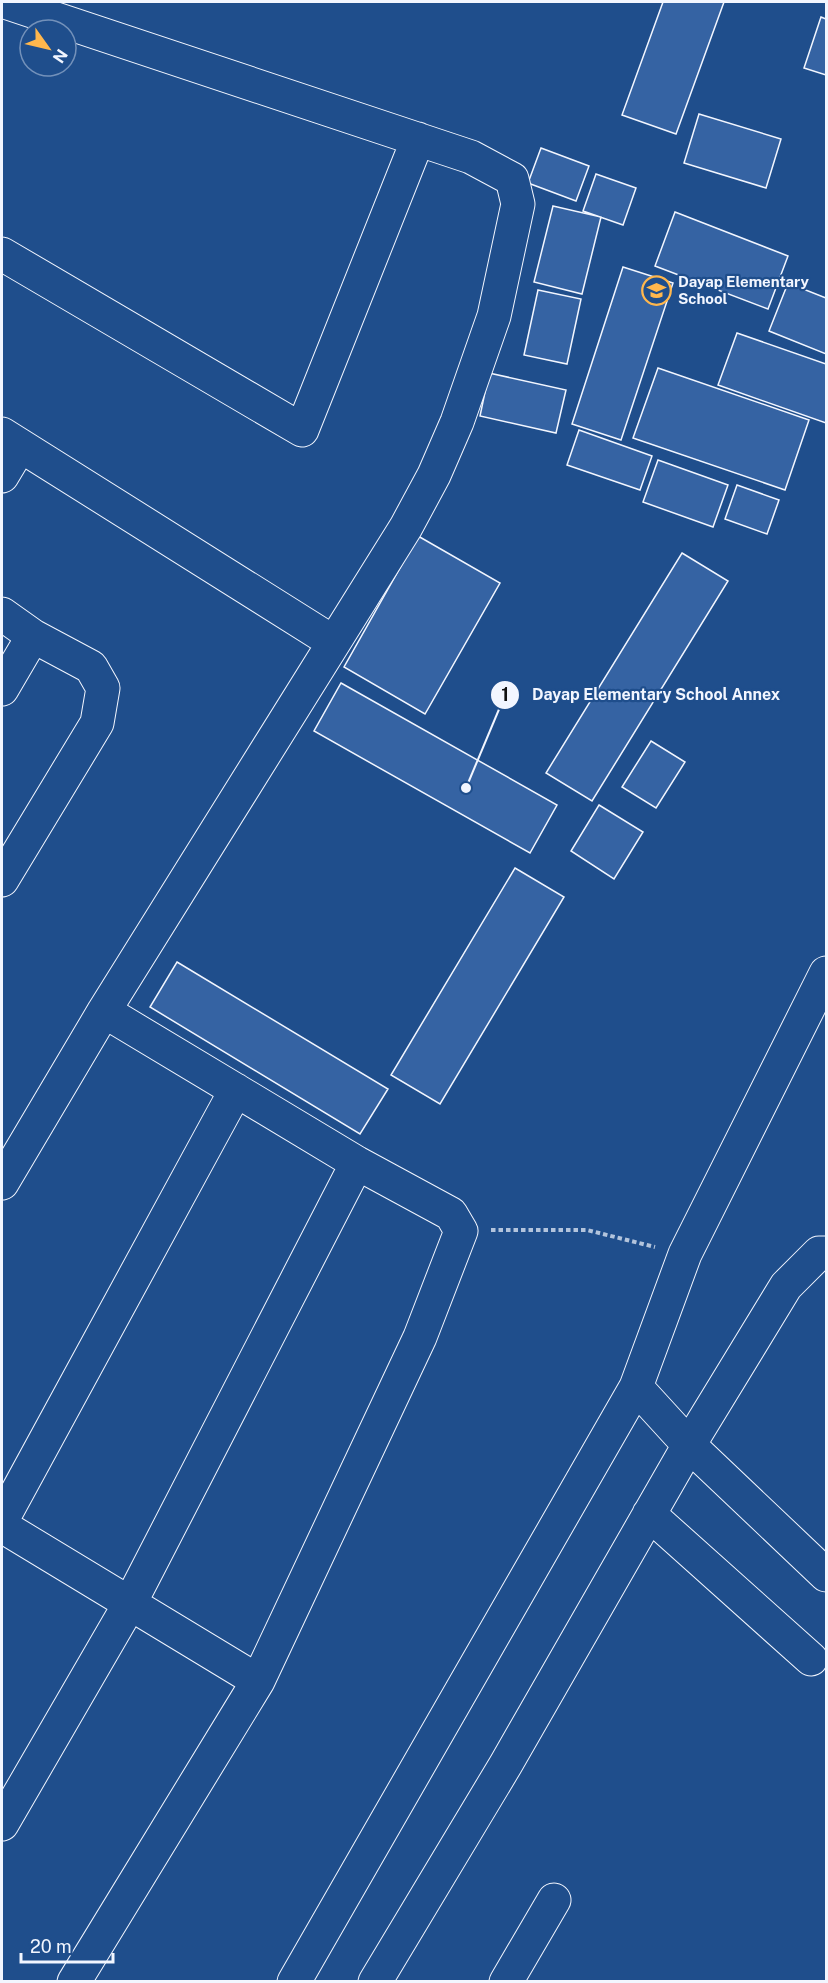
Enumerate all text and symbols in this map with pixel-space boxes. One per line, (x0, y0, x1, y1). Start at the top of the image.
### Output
north arrow (18, 18, 78, 78)
text: N (49, 46, 71, 67)
place label: Dayap Elementary School (678, 273, 809, 307)
school or university icon: Dayap Elementary School (641, 274, 673, 306)
callout: Dayap Elementary School Annex (490, 678, 792, 712)
text: 1 (501, 684, 509, 705)
text: Dayap Elementary School Annex (532, 685, 781, 704)
scale bar (21, 1926, 112, 1964)
text: 20 m (30, 1936, 72, 1957)

